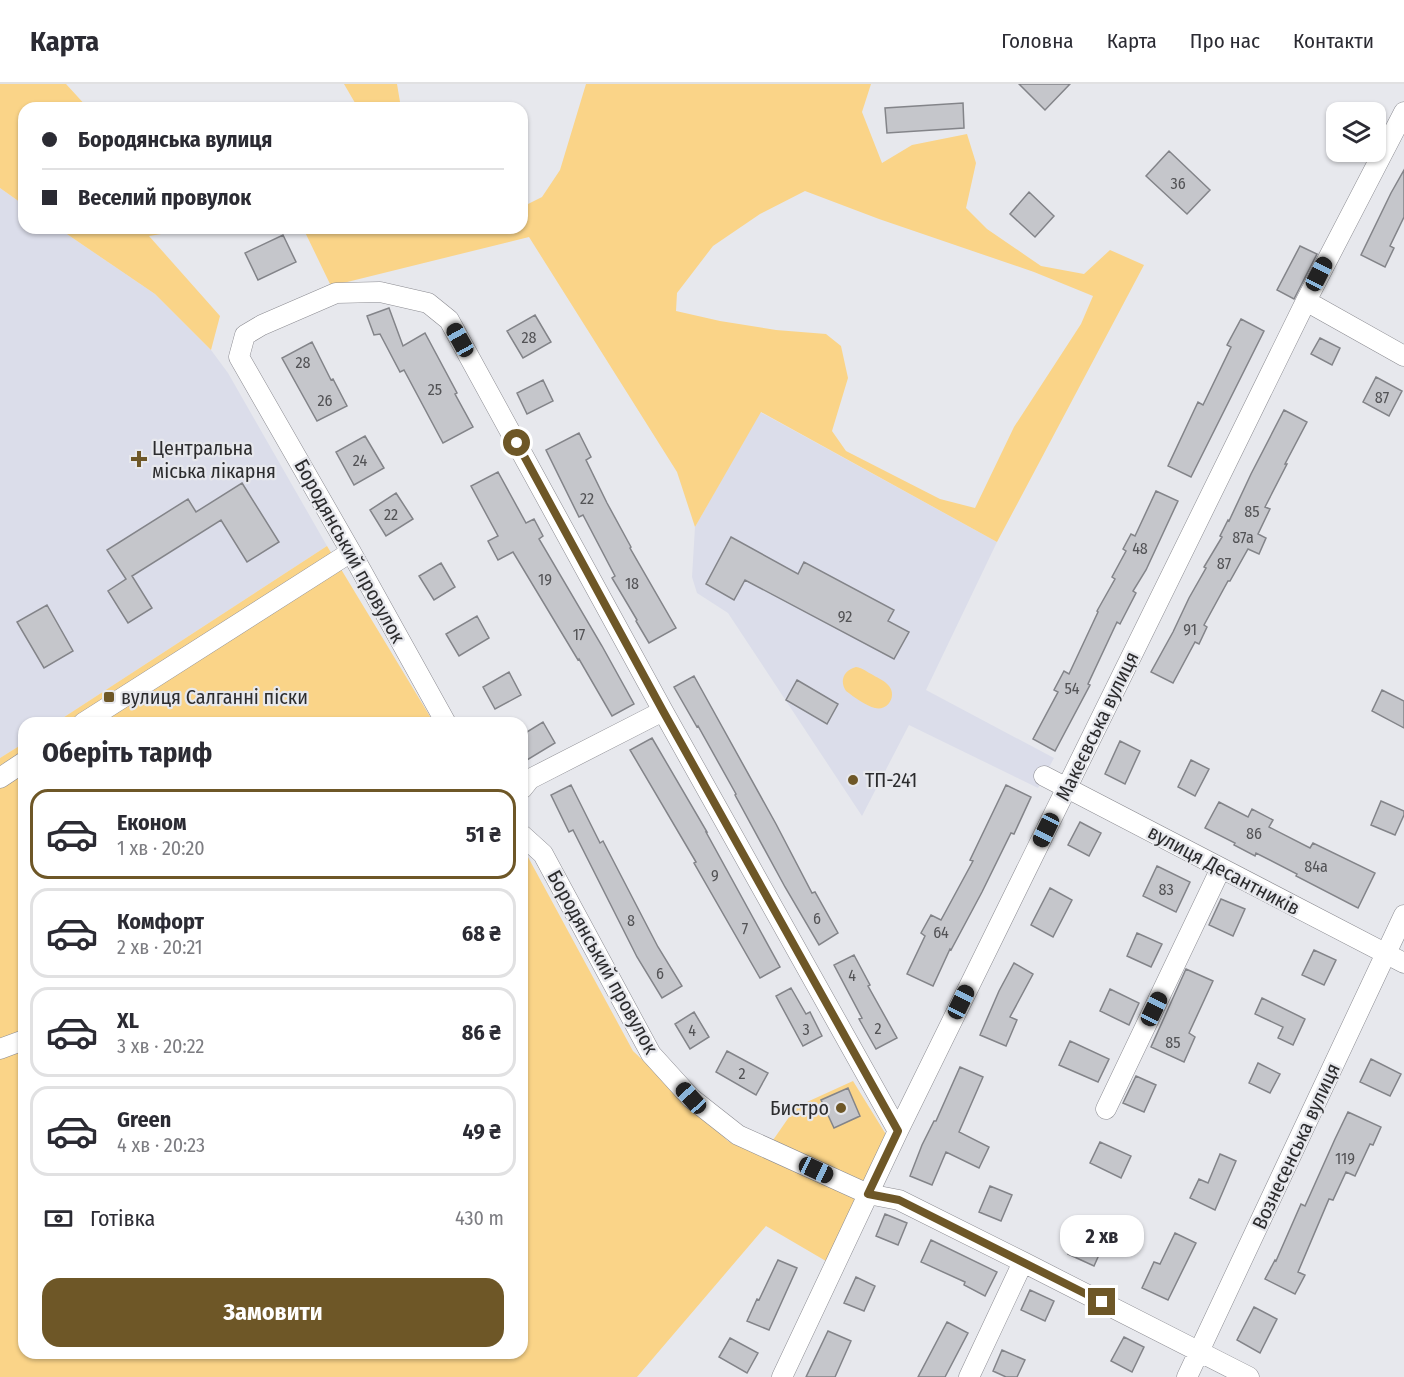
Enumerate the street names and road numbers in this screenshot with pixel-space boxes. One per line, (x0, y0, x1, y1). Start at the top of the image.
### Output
street label: Бородянський провулок (289, 455, 411, 648)
street label: Макеєвська вулиця (1050, 647, 1144, 805)
street label: вулиця Десантників (1144, 820, 1304, 920)
street label: Бородянський провулок (542, 866, 664, 1059)
street label: Вознесенська вулиця (1247, 1059, 1345, 1233)

